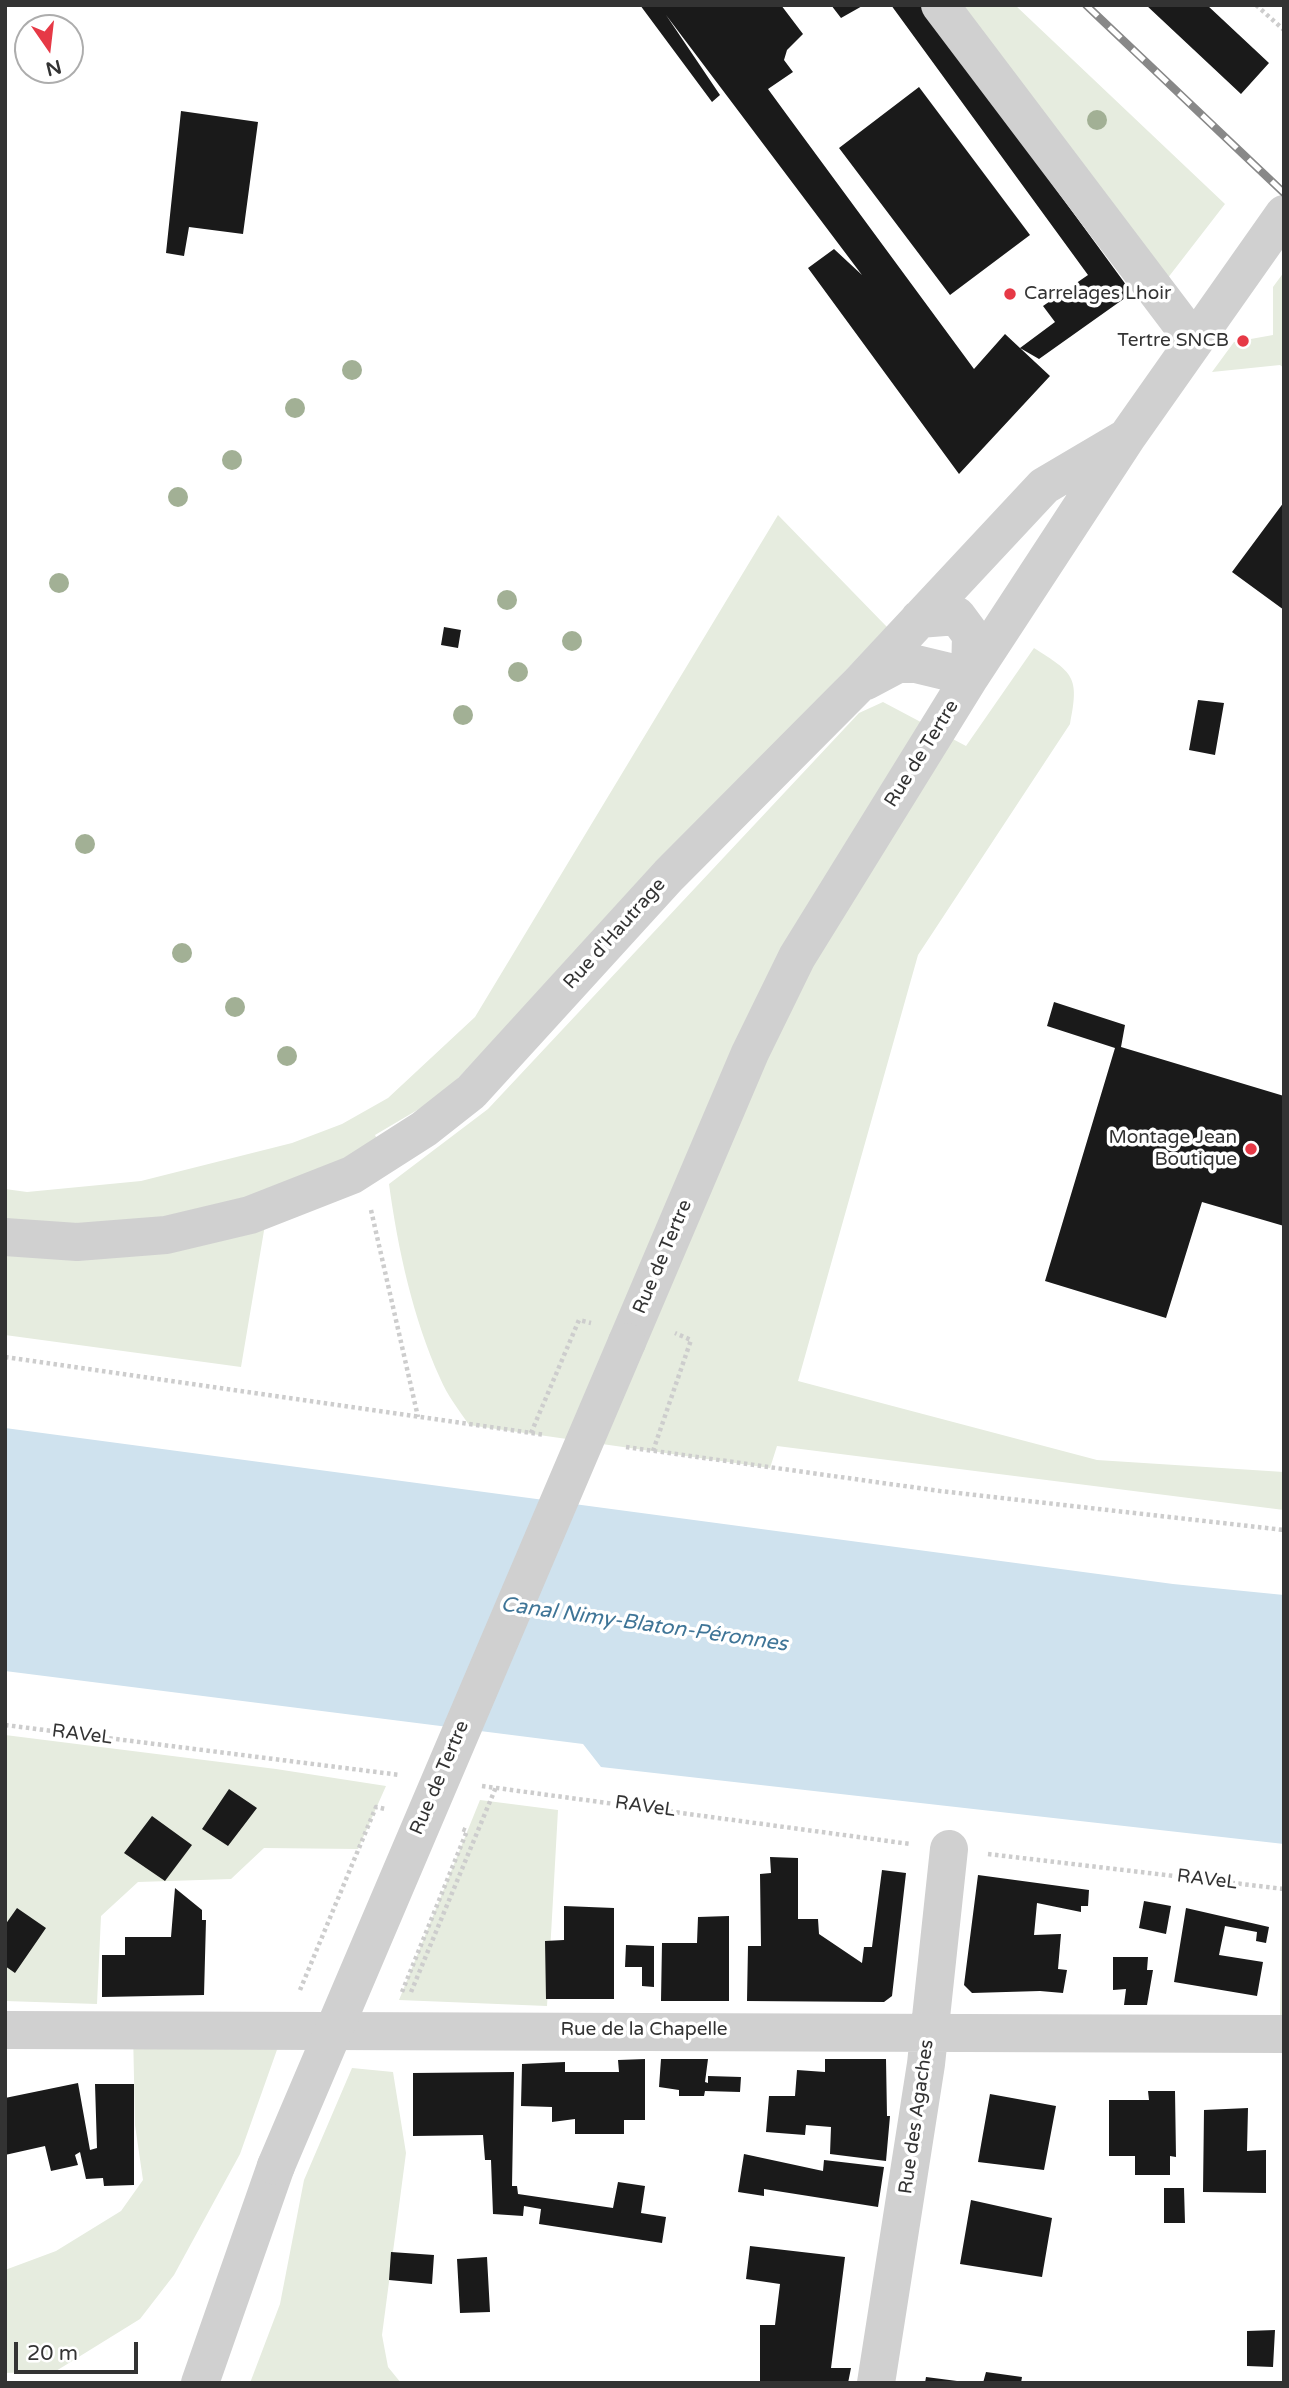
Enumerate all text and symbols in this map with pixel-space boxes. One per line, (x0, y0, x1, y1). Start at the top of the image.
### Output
north arrow (14, 14, 84, 84)
text: N (44, 55, 64, 80)
place label: Carrelages Lhoir (1024, 283, 1171, 305)
marker: Carrelages Lhoir (1002, 286, 1018, 302)
place label: Tertre SNCB (1117, 330, 1229, 352)
marker: Tertre SNCB (1235, 333, 1251, 349)
street label: Rue de Tertre (880, 696, 964, 812)
street label: Rue d'Hautrage (559, 874, 671, 994)
place label: Montage Jean Boutique (1109, 1127, 1237, 1171)
marker: Montage Jean Boutique (1243, 1141, 1259, 1157)
street label: Rue de Tertre (629, 1196, 697, 1318)
water label: Canal Nimy-Blaton-Péronnes (499, 1592, 789, 1658)
street label: Rue de Tertre (406, 1717, 474, 1839)
street label: RAVeL (51, 1720, 113, 1750)
street label: RAVeL (613, 1792, 677, 1822)
street label: RAVeL (1176, 1865, 1238, 1895)
street label: Rue de la Chapelle (560, 2019, 728, 2041)
street label: Rue des Agaches (895, 2038, 939, 2196)
scale bar (18, 2328, 142, 2372)
text: 20 m (27, 2341, 78, 2366)

